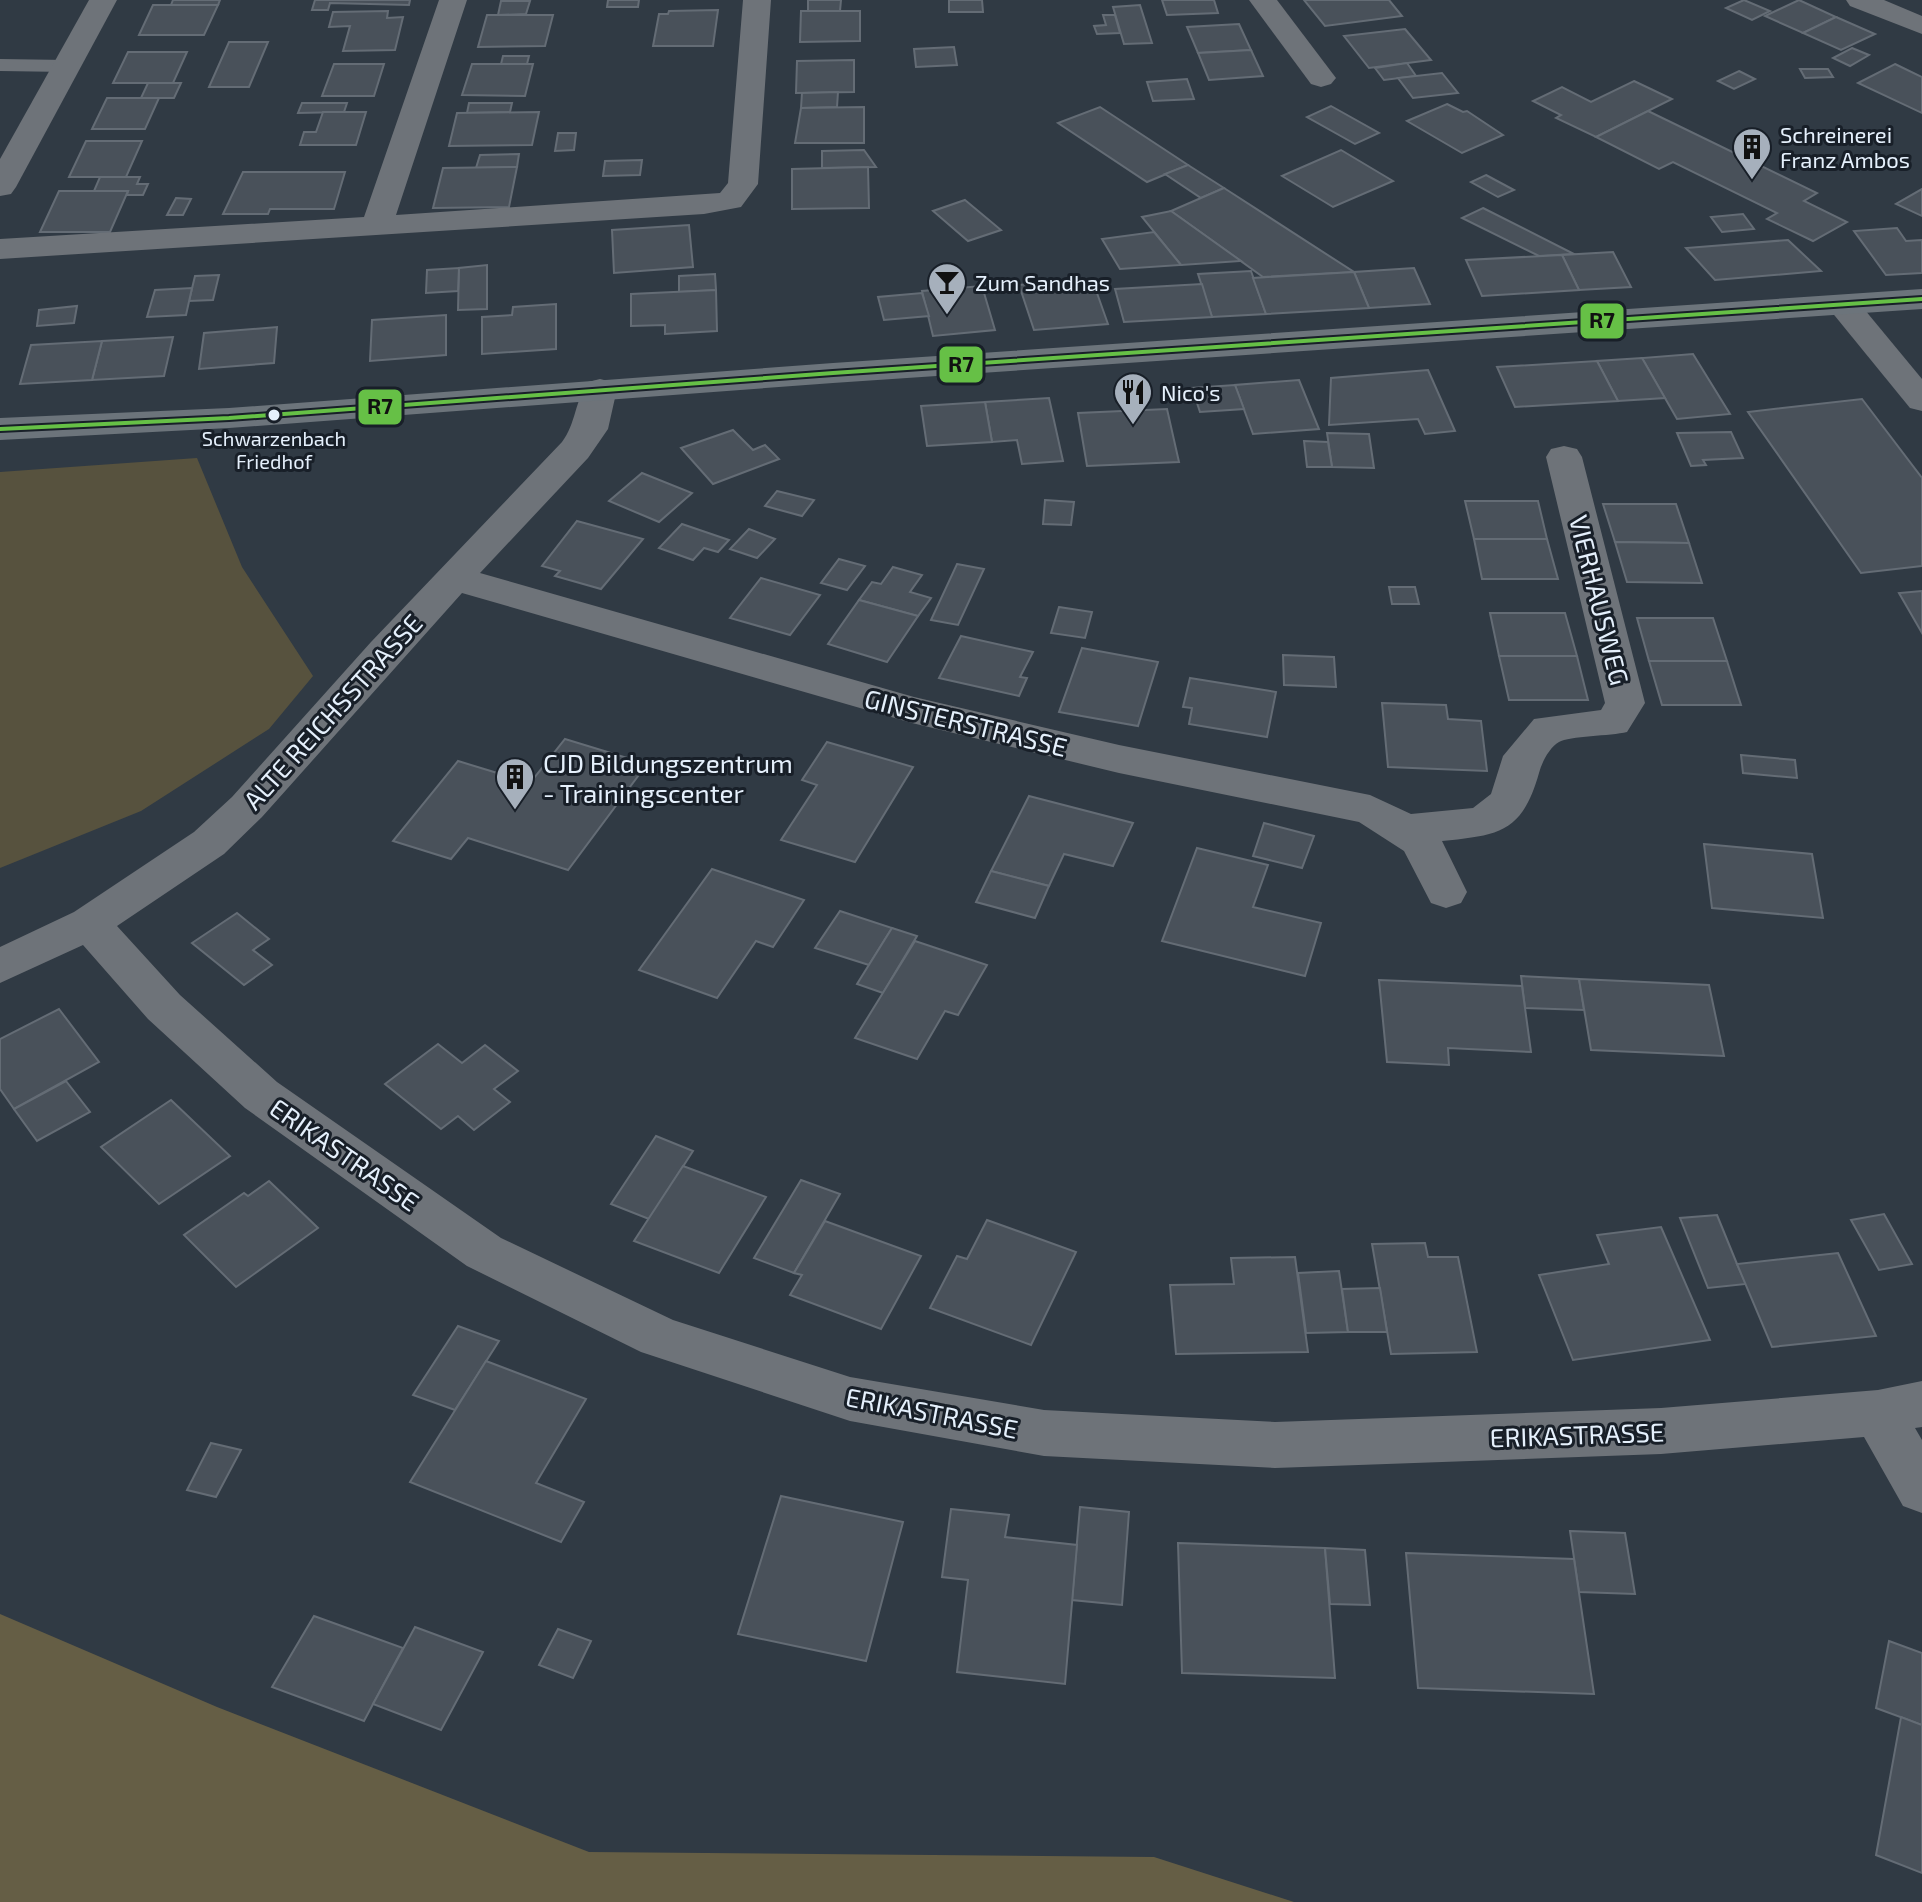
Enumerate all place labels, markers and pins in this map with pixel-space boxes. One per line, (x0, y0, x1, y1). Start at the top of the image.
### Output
place label: Schreinerei Franz Ambos (1780, 121, 1910, 172)
building icon: Schreinerei Franz Ambos (1731, 126, 1773, 181)
bar icon: Zum Sandhas (926, 261, 968, 316)
place label: Zum Sandhas (975, 269, 1110, 295)
restaurant icon: Nico's (1112, 371, 1154, 426)
place label: Nico's (1161, 379, 1220, 405)
marker: Schwarzenbach Friedhof (266, 407, 282, 423)
place label: Schwarzenbach Friedhof (202, 426, 346, 473)
place label: CJD Bildungszentrum - Trainingscenter (543, 747, 793, 808)
building icon: CJD Bildungszentrum - Trainingscenter (494, 756, 536, 811)

